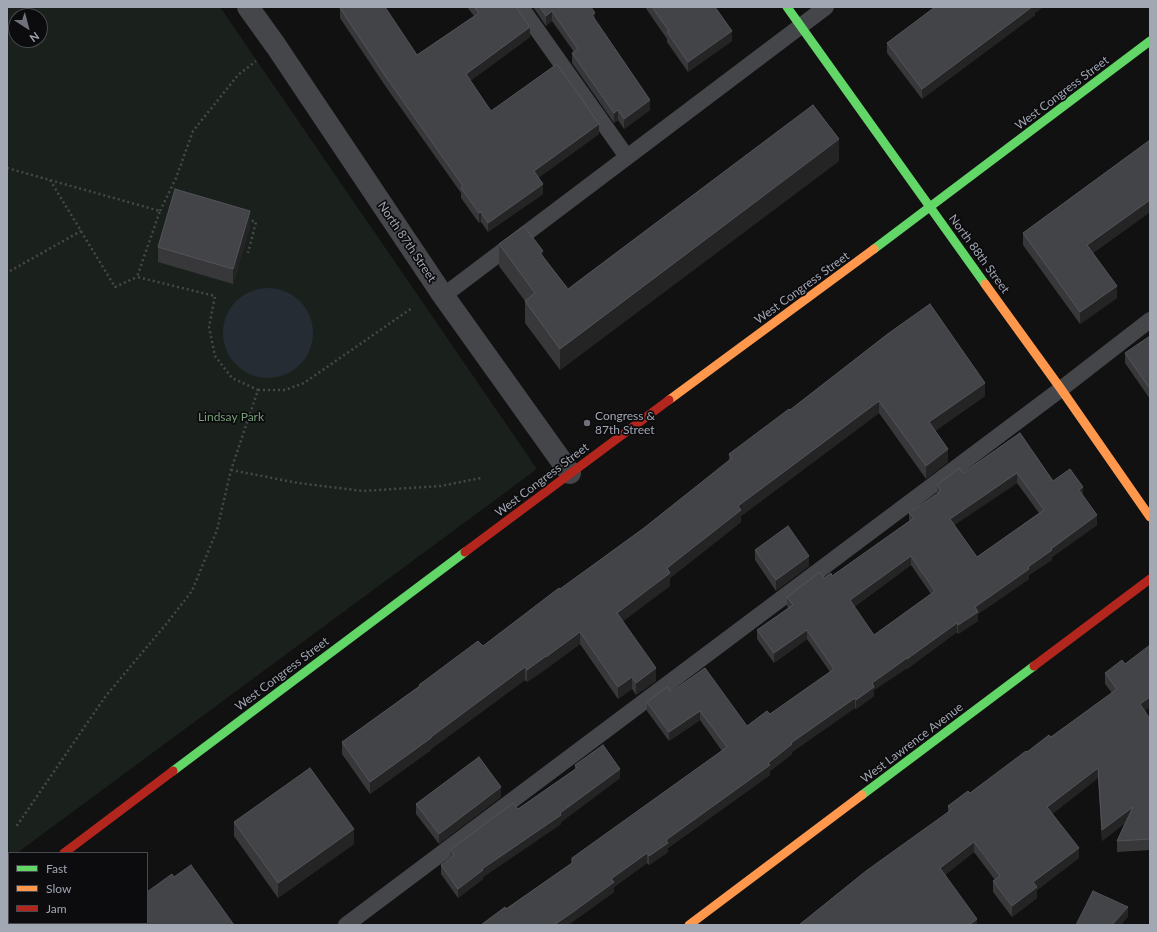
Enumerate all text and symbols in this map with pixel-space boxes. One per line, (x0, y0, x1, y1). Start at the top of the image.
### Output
north arrow (8, 8, 48, 48)
text: N (28, 30, 42, 45)
street label: West Congress Street (1012, 53, 1112, 133)
street label: North 87th Street (375, 199, 439, 285)
street label: North 88th Street (946, 212, 1012, 296)
street label: West Congress Street (752, 249, 852, 327)
place label: Congress & 87th Street (595, 409, 655, 437)
park label: Lindsay Park (198, 410, 264, 424)
marker: Congress & 87th Street (582, 418, 592, 428)
street label: West Congress Street (492, 440, 592, 520)
street label: West Congress Street (232, 634, 332, 714)
street label: West Lawrence Avenue (858, 700, 966, 786)
legend (8, 852, 148, 924)
text: Fast (46, 861, 67, 876)
text: Slow (46, 881, 71, 896)
text: Jam (46, 901, 67, 916)

